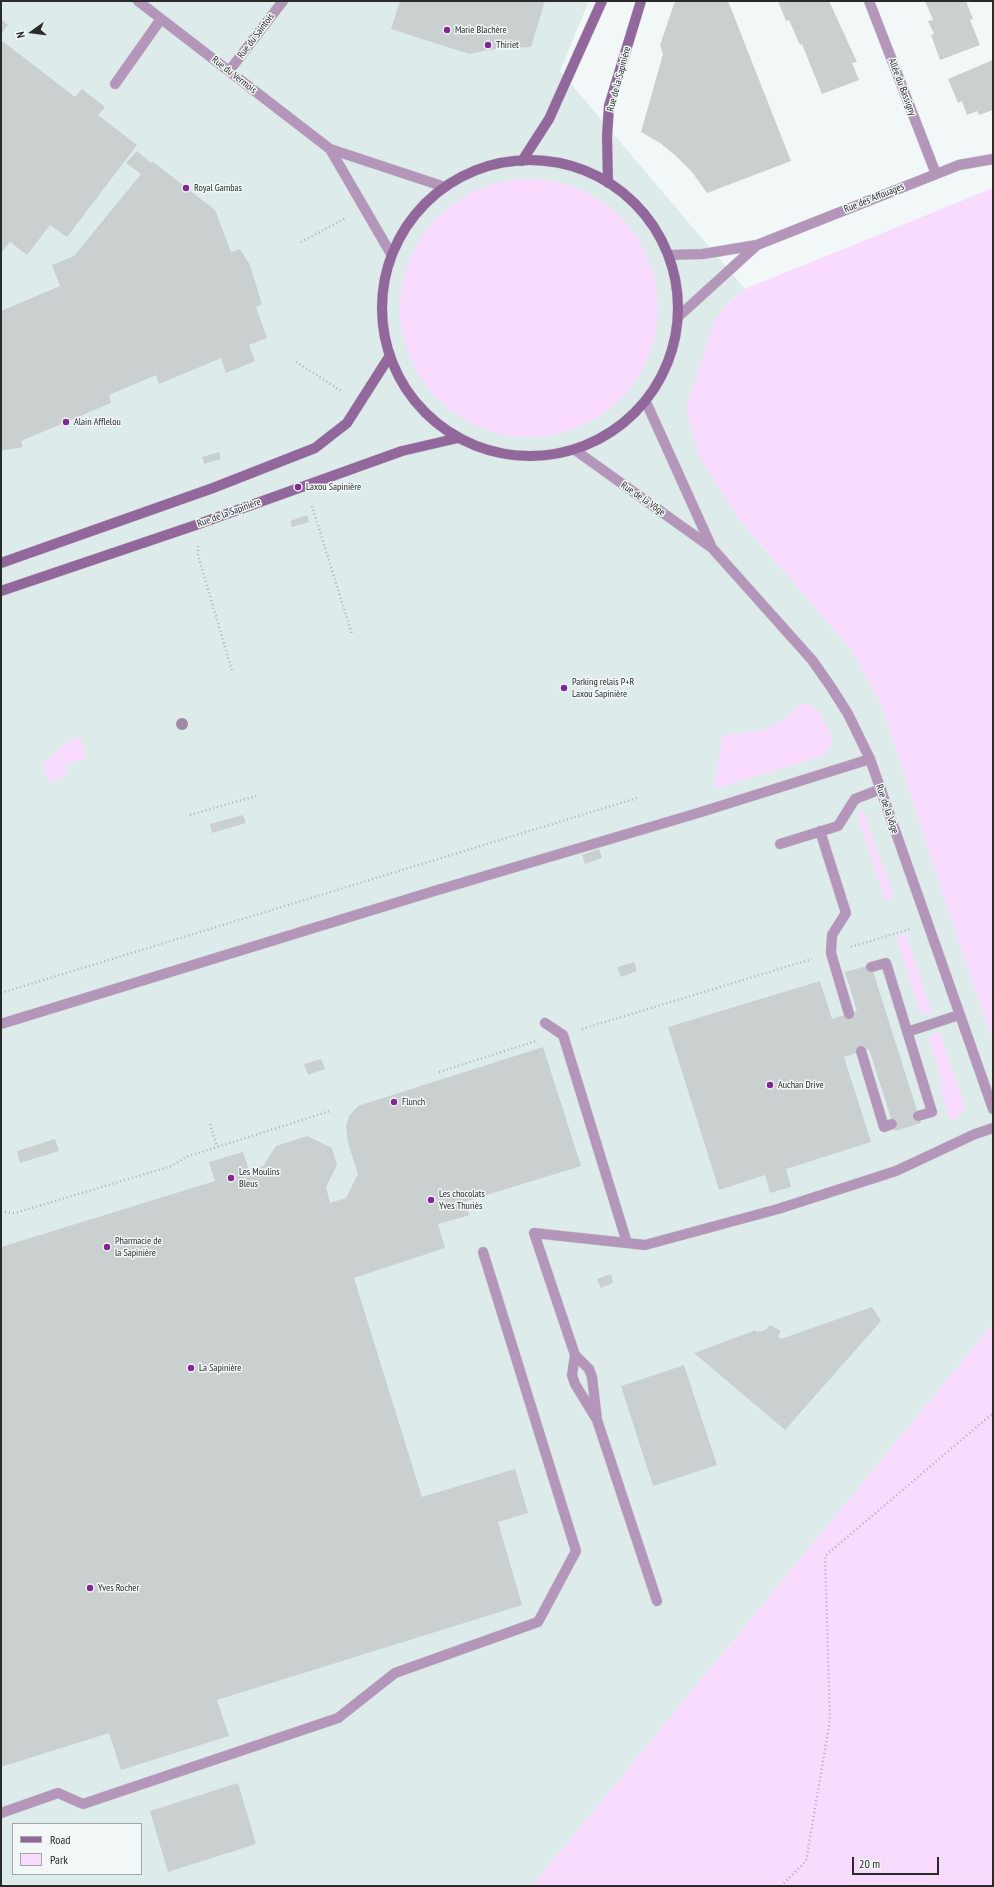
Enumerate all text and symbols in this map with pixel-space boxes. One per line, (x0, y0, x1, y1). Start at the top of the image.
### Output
street label: Rue du Saintois (235, 11, 277, 61)
north arrow (12, 12, 52, 52)
place label: Marie Blachère (455, 24, 507, 36)
marker: Marie Blachère (442, 25, 452, 35)
text: N (13, 30, 28, 39)
place label: Thiriet (496, 39, 519, 51)
marker: Thiriet (483, 40, 493, 50)
street label: Rue de la Sapinière (605, 45, 633, 113)
street label: Rue du Vermois (209, 54, 259, 96)
street label: Allée du Bassigny (886, 57, 918, 117)
street label: Rue des Affouages (842, 181, 906, 215)
place label: Royal Gambas (194, 182, 242, 194)
marker: Royal Gambas (181, 183, 191, 193)
place label: Alain Afflelou (74, 416, 121, 428)
marker: Alain Afflelou (61, 417, 71, 427)
street label: Rue de la Vôge (619, 479, 667, 519)
place label: Laxou Sapinière (306, 481, 361, 493)
marker: Laxou Sapinière (293, 482, 303, 492)
street label: Rue de la Sapinière (196, 496, 262, 530)
place label: Parking relais P+R Laxou Sapinière (572, 676, 634, 700)
marker: Parking relais P+R Laxou Sapinière (559, 683, 569, 693)
street label: Rue de la Vôge (873, 783, 901, 835)
place label: Auchan Drive (778, 1079, 824, 1091)
marker: Auchan Drive (765, 1080, 775, 1090)
place label: Flunch (402, 1096, 425, 1108)
marker: Flunch (389, 1097, 399, 1107)
place label: Les Moulins Bleus (239, 1166, 280, 1190)
marker: Les Moulins Bleus (226, 1173, 236, 1183)
place label: Les chocolats Yves Thuriès (439, 1188, 485, 1212)
marker: Les chocolats Yves Thuriès (426, 1195, 436, 1205)
place label: Pharmacie de la Sapinière (115, 1235, 162, 1258)
marker: Pharmacie de la Sapinière (102, 1242, 112, 1252)
place label: La Sapinière (199, 1362, 241, 1374)
marker: La Sapinière (186, 1363, 196, 1373)
place label: Yves Rocher (98, 1582, 139, 1594)
marker: Yves Rocher (85, 1583, 95, 1593)
legend (12, 1823, 142, 1875)
text: Road (50, 1832, 70, 1847)
scale bar (854, 1849, 941, 1875)
text: Park (50, 1852, 68, 1867)
text: 20 m (859, 1856, 880, 1871)

